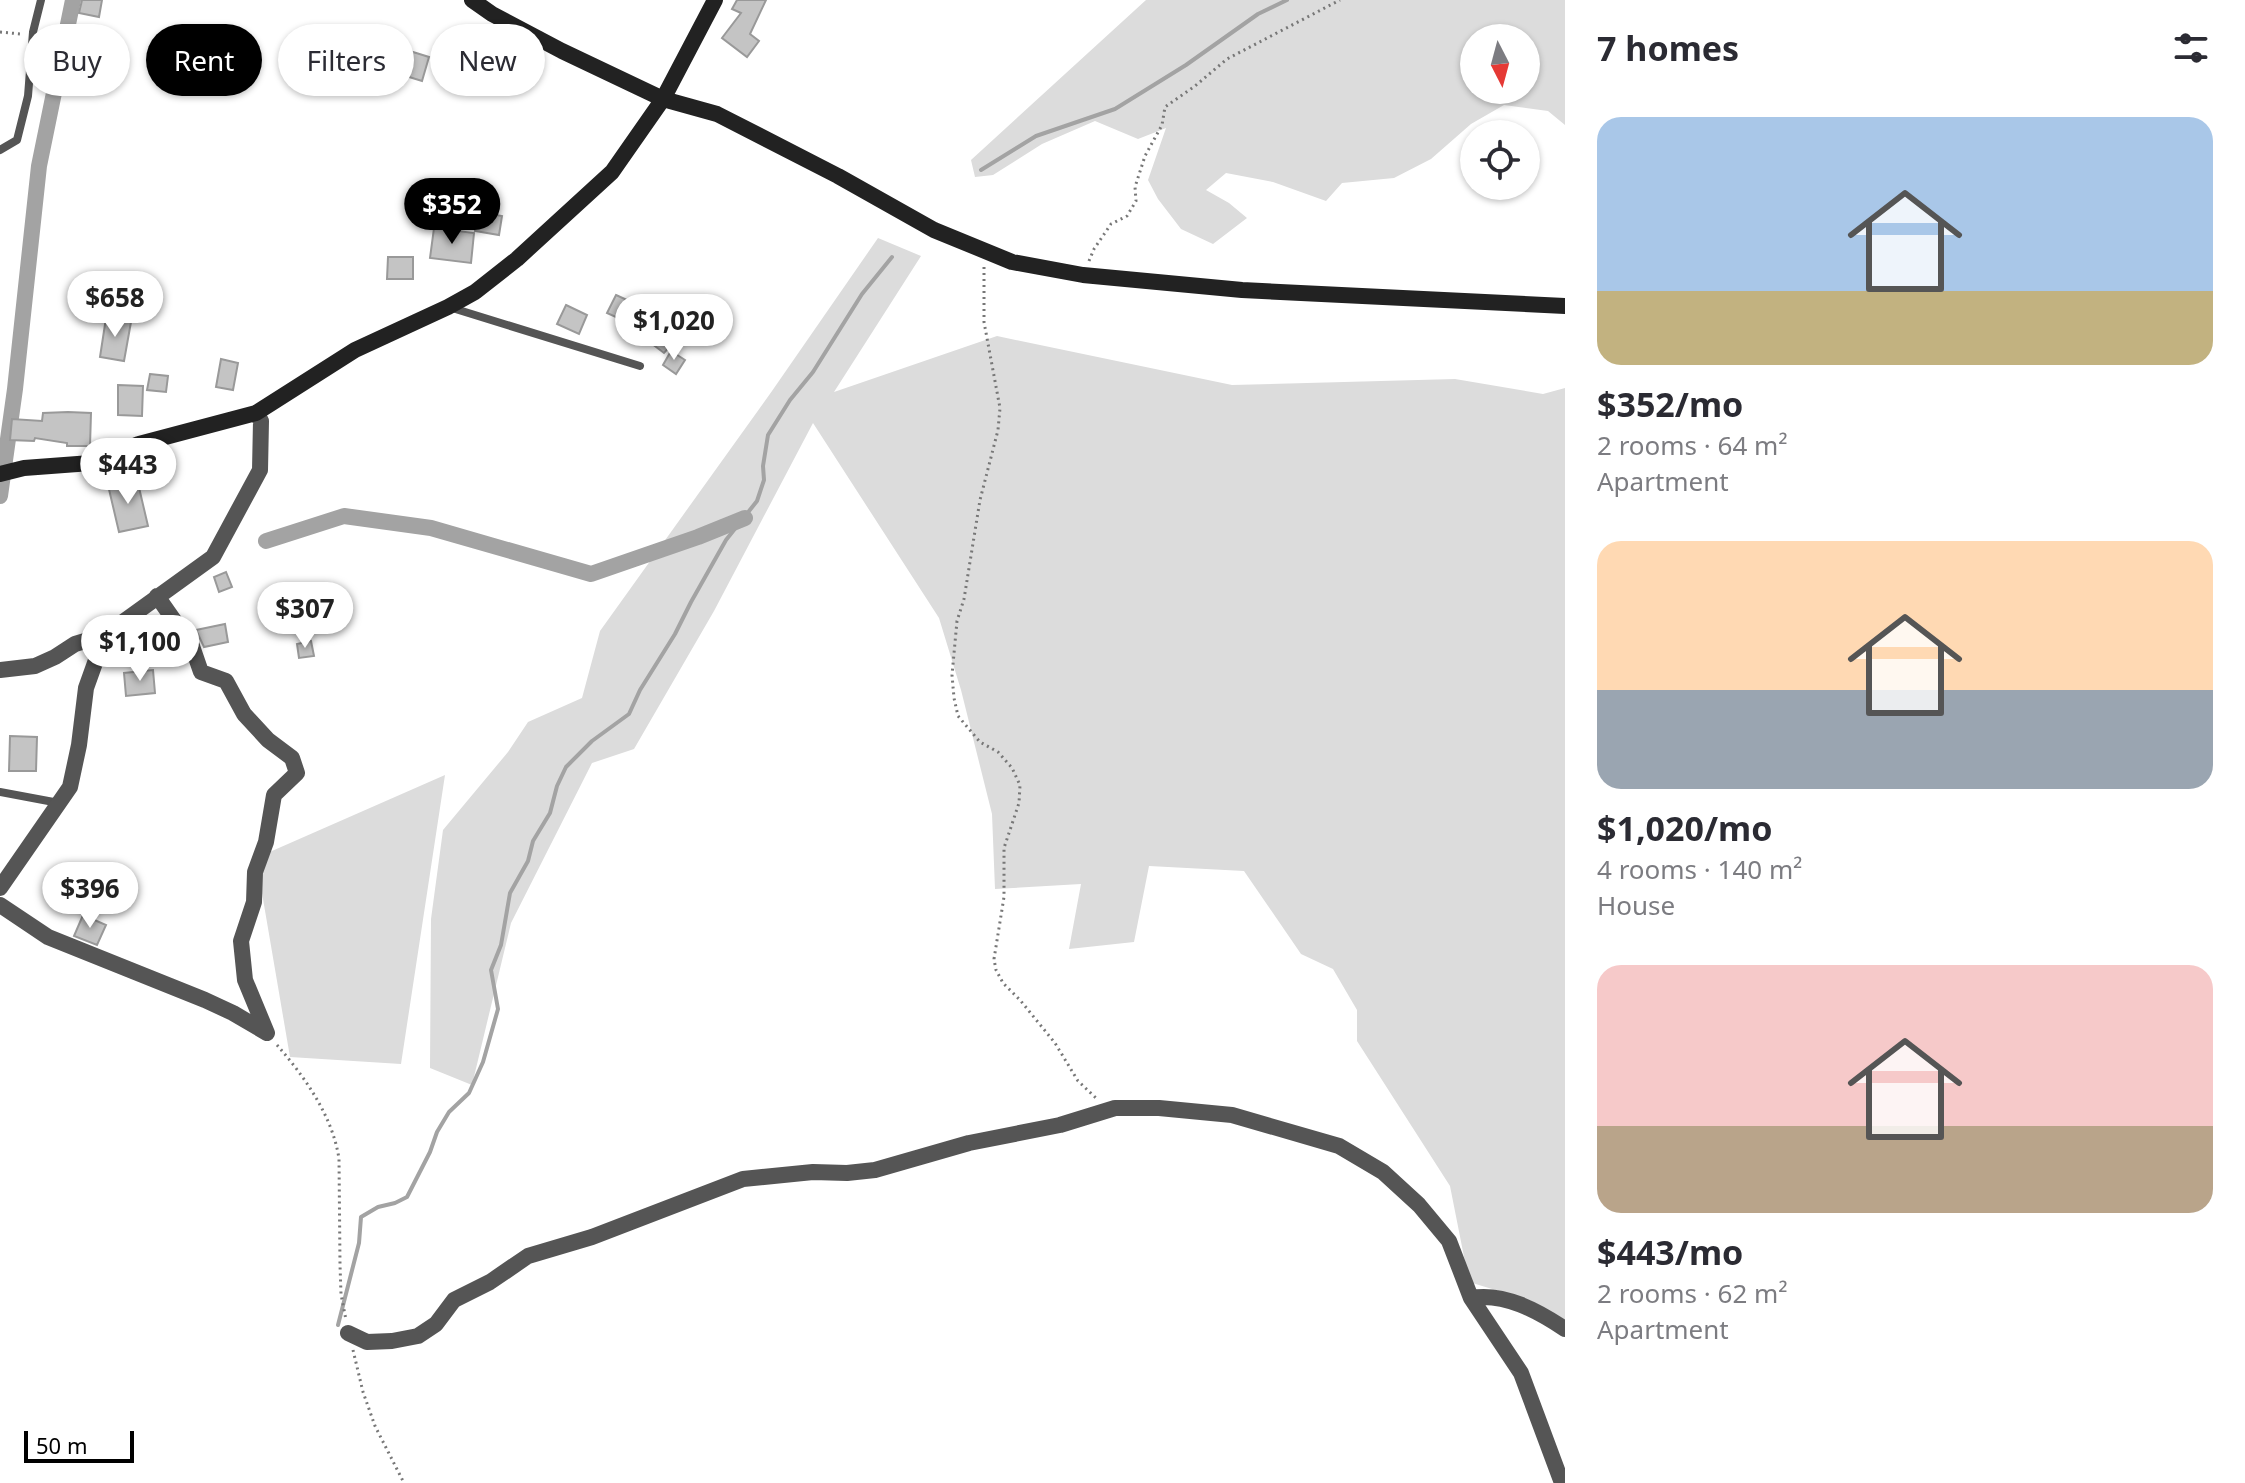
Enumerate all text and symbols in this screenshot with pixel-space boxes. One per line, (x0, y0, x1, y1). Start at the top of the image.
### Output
chip: Buy (24, 24, 130, 96)
chip: Rent (146, 24, 262, 96)
chip: Filters (278, 24, 414, 96)
chip: New (430, 24, 545, 96)
north arrow (1460, 24, 1540, 104)
map controls (1460, 24, 1540, 200)
text: 7 homes (1597, 25, 1739, 71)
icon: filters (2169, 26, 2213, 70)
button: locate (1460, 120, 1540, 200)
icon: home (1833, 169, 1977, 313)
pin: $352 (405, 178, 499, 246)
text: $352 (422, 186, 482, 222)
pin: $658 (68, 271, 162, 339)
text: $658 (85, 279, 145, 315)
pin: $1,020 (609, 294, 739, 362)
text: $1,020 (633, 302, 715, 338)
text: $352/mo (1597, 381, 1743, 427)
text: 2 rooms · 64 m² (1597, 427, 1787, 463)
pin: $443 (81, 438, 175, 506)
text: $443 (98, 446, 158, 482)
text: Apartment (1597, 463, 1729, 499)
pin: $307 (258, 582, 352, 650)
text: $307 (275, 590, 335, 626)
icon: home (1833, 593, 1977, 737)
pin: $1,100 (75, 615, 205, 683)
text: $1,100 (99, 623, 181, 659)
text: $1,020/mo (1597, 805, 1772, 851)
text: 4 rooms · 140 m² (1597, 851, 1802, 887)
pin: $396 (43, 862, 137, 930)
text: $396 (60, 870, 120, 906)
text: House (1597, 887, 1675, 923)
icon: home (1833, 1017, 1977, 1161)
text: $443/mo (1597, 1229, 1743, 1275)
text: 2 rooms · 62 m² (1597, 1275, 1787, 1311)
text: Apartment (1597, 1311, 1729, 1347)
scale bar (24, 1427, 134, 1463)
text: 50 m (36, 1430, 87, 1460)

